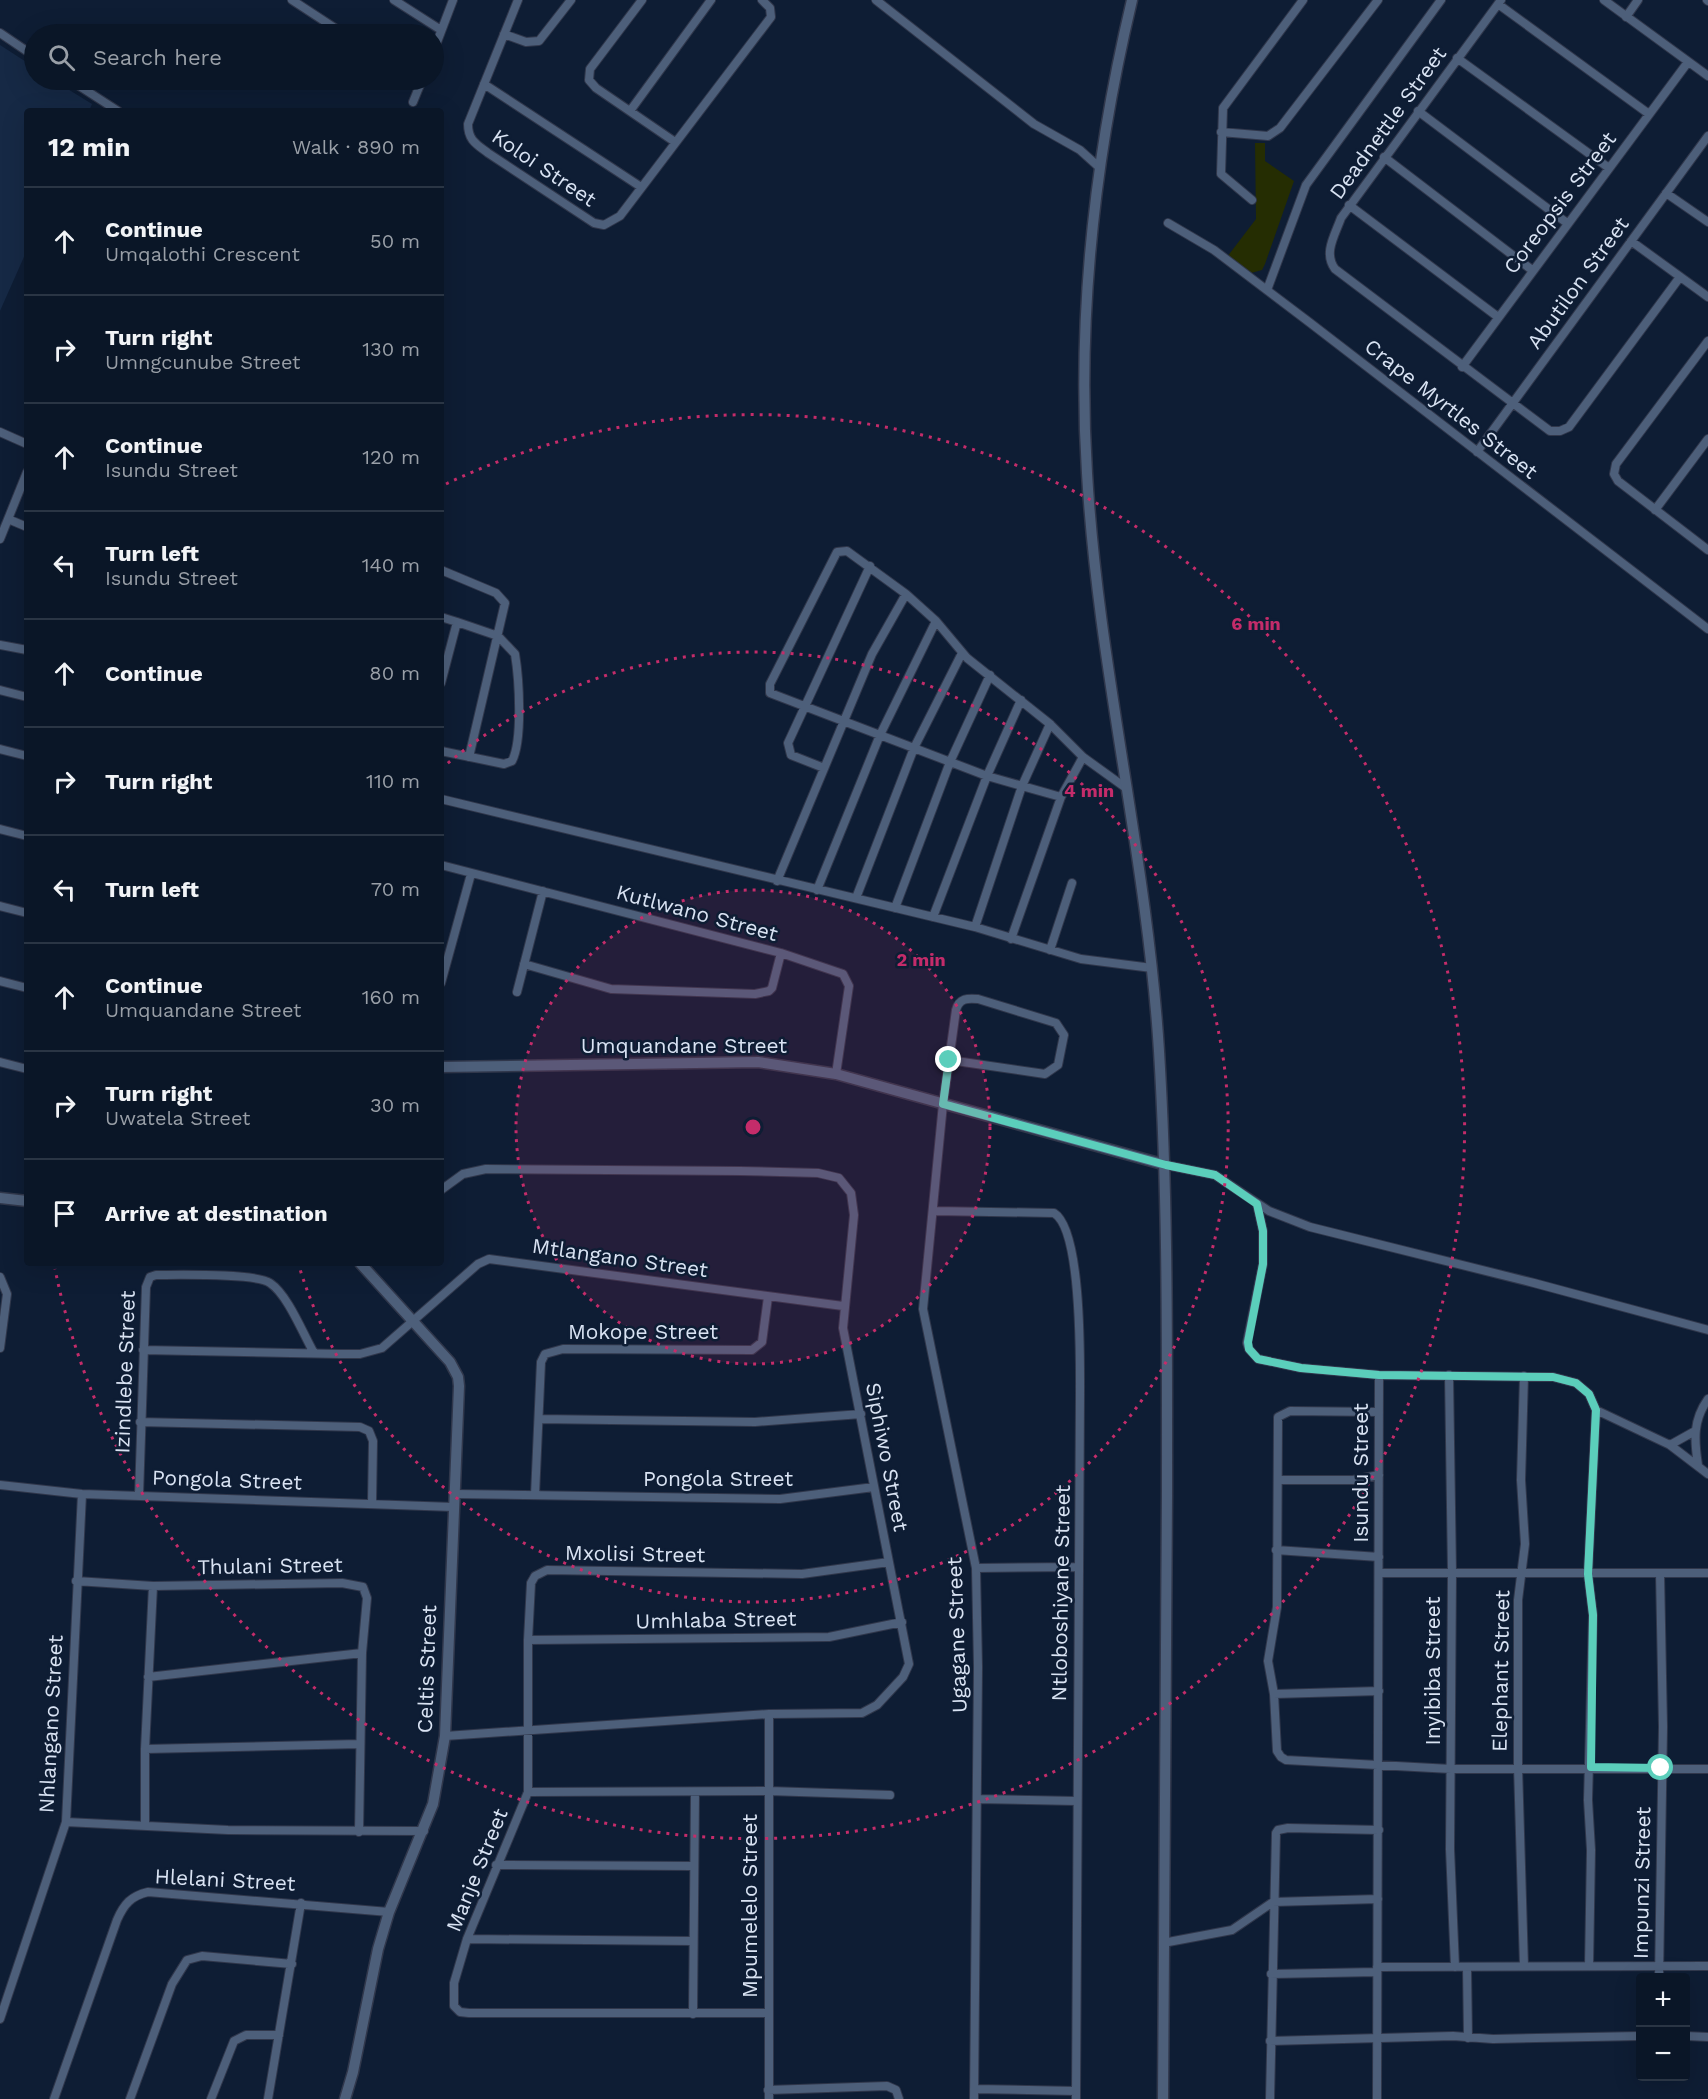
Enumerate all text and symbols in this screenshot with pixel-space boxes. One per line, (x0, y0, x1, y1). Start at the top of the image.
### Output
search box (24, 24, 444, 90)
icon: search (45, 41, 78, 74)
street label: Deadnettle Street (1324, 41, 1451, 204)
text: Search here (93, 45, 222, 70)
street label: Koloi Street (487, 124, 601, 212)
street label: Coreopsis Street (1498, 127, 1621, 279)
text: 12 min (48, 132, 130, 162)
text: Walk · 890 m (292, 135, 420, 159)
street label: Abutilon Street (1521, 212, 1634, 353)
text: Continue (105, 217, 203, 242)
icon: ahead (48, 225, 81, 258)
text: 50 m (370, 229, 420, 253)
text: Umqalothi Crescent (105, 242, 300, 266)
text: Turn right (105, 325, 212, 350)
icon: right (48, 333, 81, 366)
street label: Crape Myrtles Street (1360, 333, 1543, 484)
text: 130 m (362, 337, 420, 361)
text: Umngcunube Street (105, 350, 301, 374)
text: Continue (105, 433, 203, 458)
icon: ahead (48, 441, 81, 474)
text: 120 m (362, 445, 420, 469)
text: Isundu Street (105, 458, 238, 482)
text: Turn left (105, 541, 199, 566)
icon: left (48, 549, 81, 582)
text: 140 m (362, 553, 420, 577)
text: Isundu Street (105, 566, 238, 590)
text: 6 min (1231, 613, 1281, 634)
icon: ahead (48, 657, 81, 690)
text: Continue (105, 661, 203, 686)
text: 80 m (369, 661, 420, 685)
icon: right (48, 765, 81, 798)
text: Turn right (105, 769, 212, 794)
text: 110 m (366, 769, 420, 793)
text: 4 min (1064, 780, 1114, 801)
icon: left (48, 873, 81, 906)
text: Turn left (105, 877, 199, 902)
text: 70 m (371, 877, 420, 901)
street label: Kutlwano Street (614, 879, 781, 946)
text: 2 min (896, 949, 946, 970)
text: Continue (105, 973, 203, 998)
icon: ahead (48, 981, 81, 1014)
text: 160 m (362, 985, 420, 1009)
text: Umquandane Street (105, 998, 302, 1022)
street label: Umquandane Street (581, 1033, 787, 1058)
route end (935, 1046, 961, 1072)
text: Turn right (105, 1081, 212, 1106)
icon: right (48, 1089, 81, 1122)
text: 30 m (370, 1093, 420, 1117)
text: Uwatela Street (105, 1106, 251, 1130)
centre of rings (743, 1117, 763, 1137)
icon: arrive (48, 1197, 81, 1230)
text: Arrive at destination (105, 1201, 328, 1226)
street label: Mtlangano Street (531, 1233, 710, 1282)
street label: Izindlebe Street (109, 1290, 140, 1454)
street label: Mokope Street (568, 1319, 718, 1344)
street label: Siphiwo Street (861, 1380, 914, 1534)
street label: Isundu Street (1348, 1403, 1373, 1543)
street label: Pongola Street (152, 1464, 303, 1495)
street label: Pongola Street (643, 1466, 793, 1491)
street label: Ntloboshiyane Street (1046, 1484, 1075, 1701)
street label: Mxolisi Street (565, 1540, 706, 1567)
street label: Thulani Street (197, 1552, 343, 1579)
street label: Ugagane Street (941, 1556, 972, 1714)
street label: Elephant Street (1487, 1590, 1514, 1752)
street label: Inyibiba Street (1420, 1596, 1445, 1745)
street label: Celtis Street (412, 1604, 441, 1734)
street label: Umhlaba Street (635, 1606, 797, 1633)
street label: Nhlangano Street (33, 1634, 68, 1814)
route start (1647, 1754, 1673, 1780)
street label: Manje Street (440, 1804, 513, 1935)
street label: Impunzi Street (1628, 1806, 1655, 1959)
street label: Mpumelelo Street (737, 1814, 762, 1998)
street label: Hlelani Street (154, 1863, 296, 1896)
map controls (1636, 1973, 1690, 2081)
button: + (1636, 1973, 1690, 2027)
button: − (1636, 2027, 1690, 2081)

